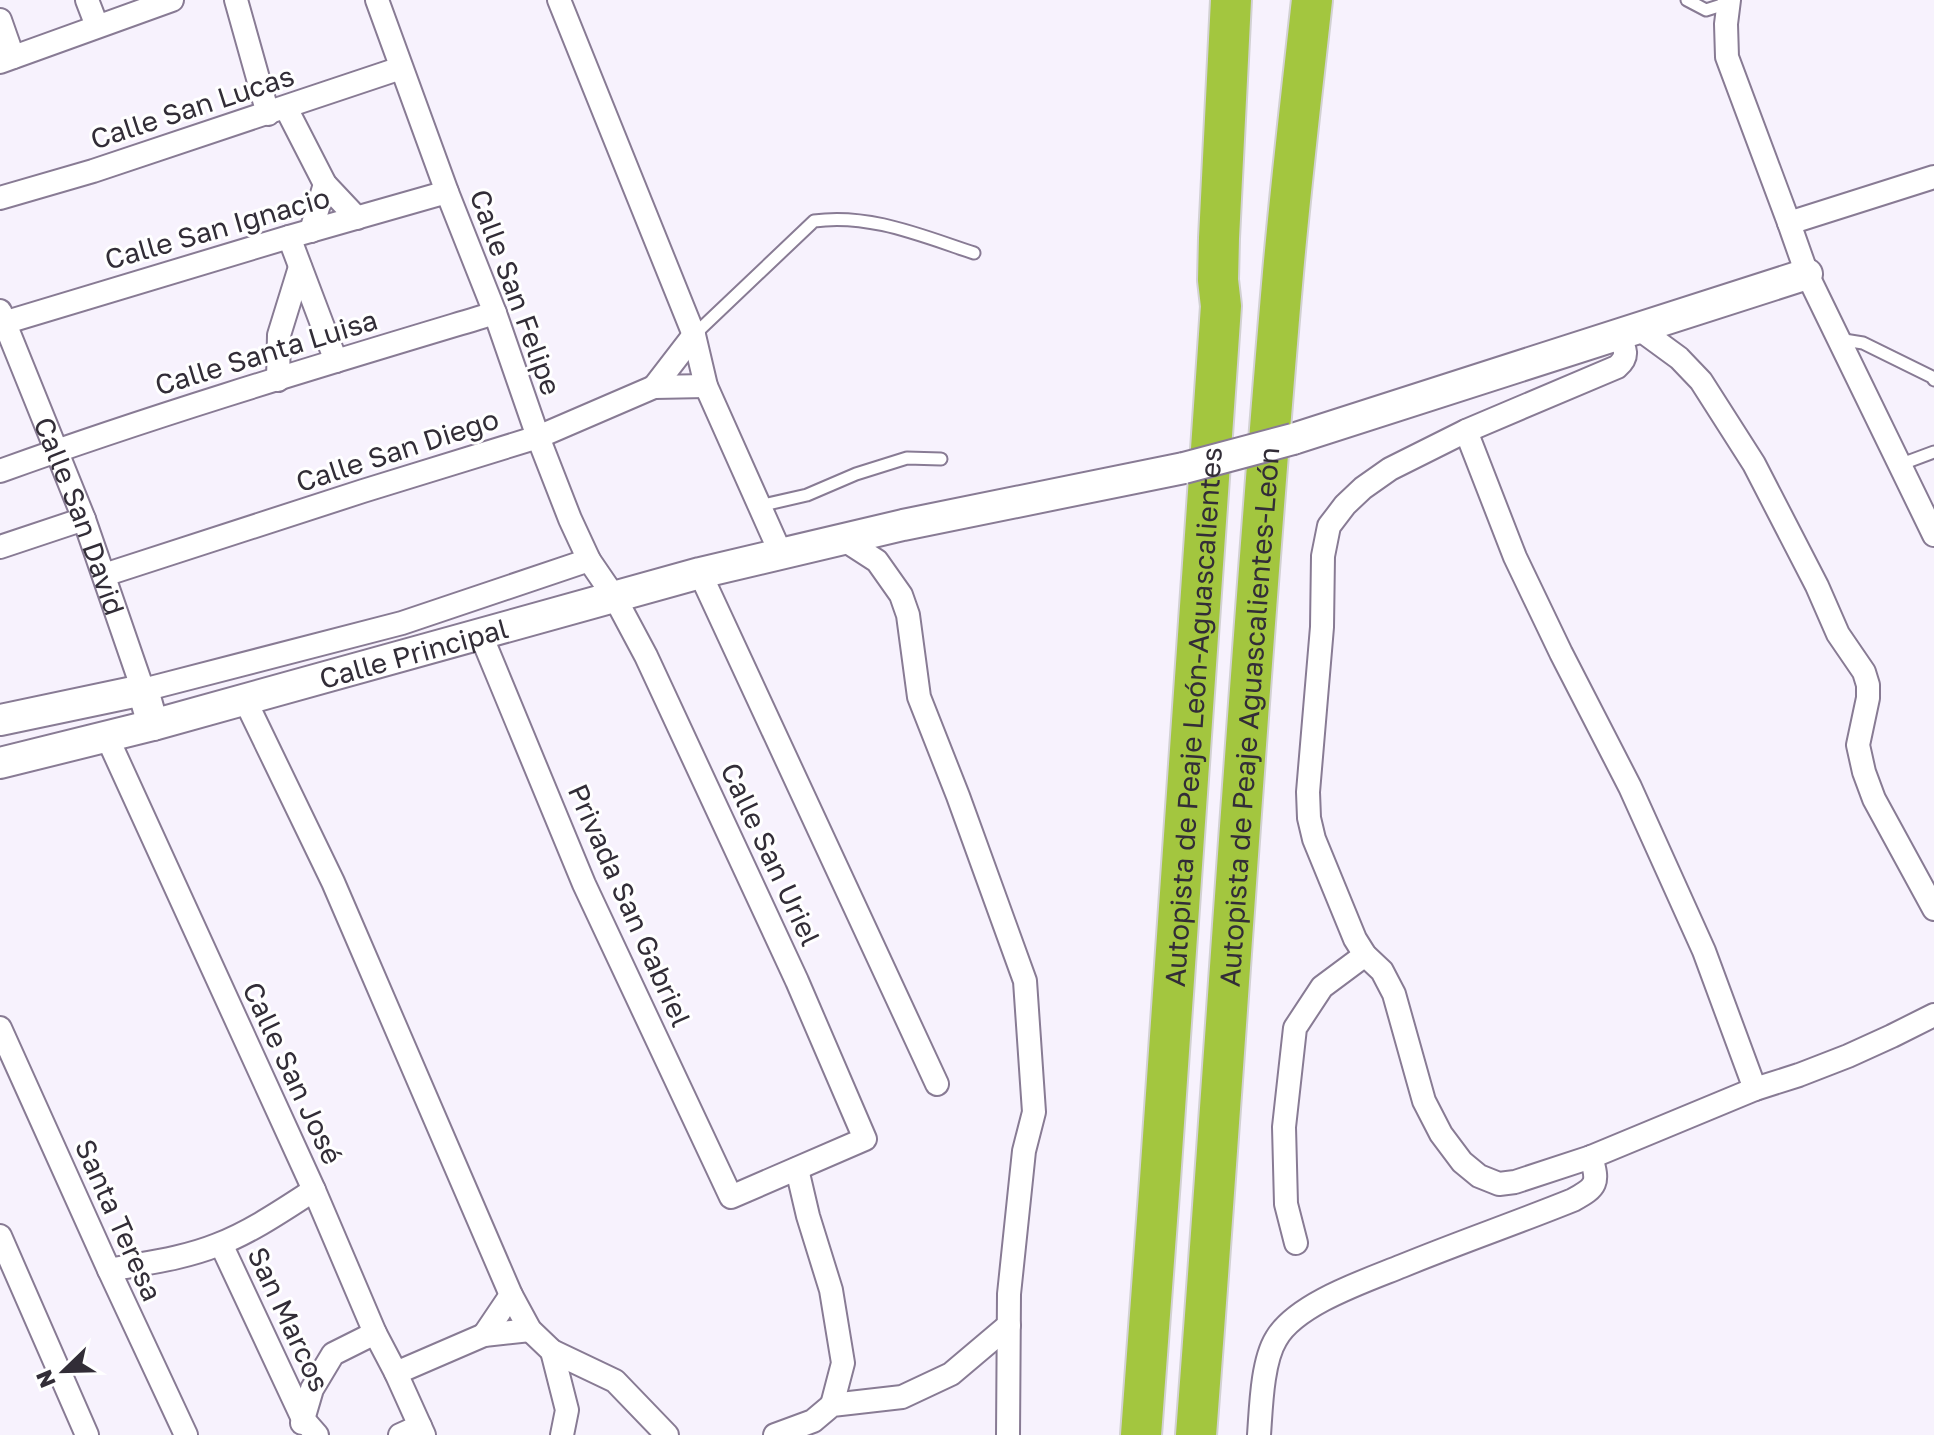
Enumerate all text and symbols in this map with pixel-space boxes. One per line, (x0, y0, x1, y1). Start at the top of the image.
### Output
street label: Calle San Lucas (86, 59, 298, 155)
street label: Calle San Ignacio (101, 180, 333, 276)
street label: Calle San Felipe (464, 185, 568, 399)
street label: Calle Santa Luisa (151, 302, 381, 402)
street label: Calle San Diego (292, 402, 502, 498)
street label: Calle San David (28, 412, 132, 619)
street label: Autopista de Peaje León-Aguascalientes (1157, 446, 1227, 988)
street label: Autopista de Peaje Aguascalientes-León (1212, 446, 1285, 988)
street label: Calle Principal (315, 611, 512, 695)
street label: Calle San Uriel (714, 757, 828, 951)
street label: Privada San Gabriel (562, 779, 698, 1031)
street label: Calle San José (236, 977, 350, 1169)
street label: Santa Teresa (69, 1134, 169, 1306)
street label: San Marcos (241, 1242, 337, 1396)
north arrow (24, 1331, 104, 1411)
text: N (29, 1366, 61, 1392)

